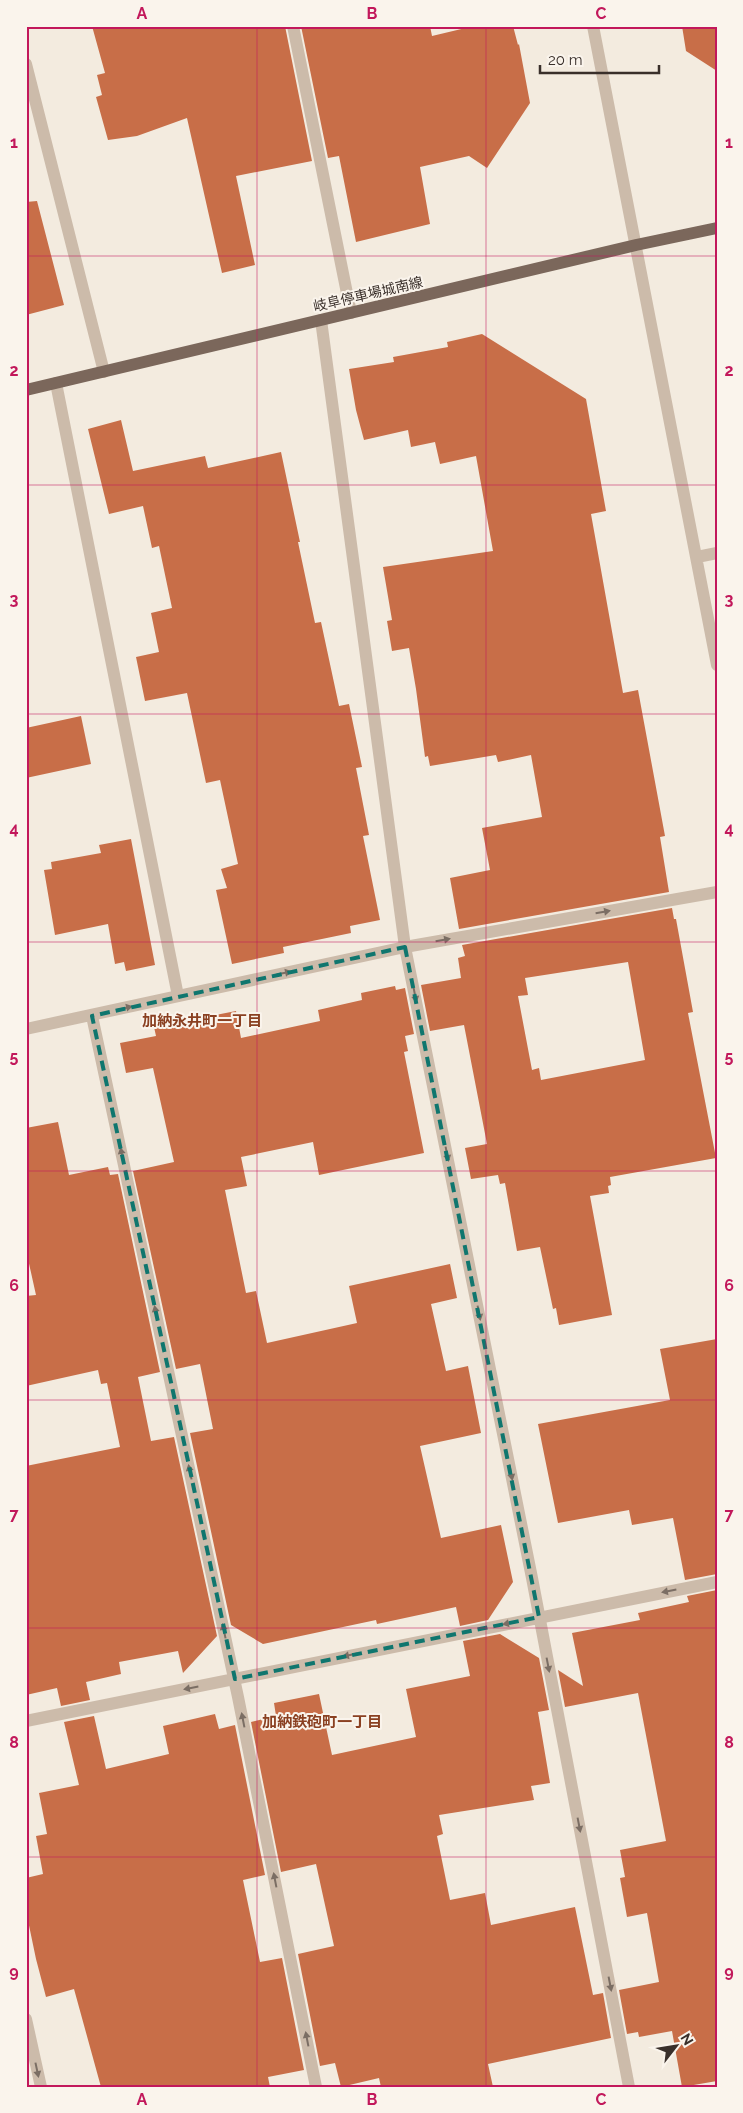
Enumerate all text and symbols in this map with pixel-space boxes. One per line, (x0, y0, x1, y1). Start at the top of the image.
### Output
text: A (137, 4, 148, 23)
text: B (367, 4, 378, 23)
text: C (596, 4, 607, 23)
scale bar (540, 42, 659, 74)
text: 20 m (548, 51, 583, 69)
text: 1 (10, 133, 18, 152)
text: 1 (725, 133, 733, 152)
street label: 岐阜停車場城南線 (312, 274, 424, 314)
text: 2 (9, 361, 19, 380)
text: 2 (724, 361, 734, 380)
text: 3 (10, 590, 19, 609)
text: 3 (725, 590, 734, 609)
text: 4 (9, 819, 19, 838)
text: 4 (724, 819, 734, 838)
one-way arrow (595, 907, 611, 915)
one-way arrow (435, 936, 451, 944)
one-way arrow (276, 969, 291, 977)
one-way arrow (411, 987, 419, 1002)
one-way arrow (118, 1004, 133, 1012)
district label: 加納永井町一丁目 (142, 1012, 262, 1030)
text: 5 (10, 1047, 19, 1066)
text: 5 (725, 1047, 734, 1066)
one-way arrow (443, 1146, 451, 1162)
one-way arrow (118, 1147, 126, 1162)
text: 6 (9, 1276, 19, 1295)
text: 6 (724, 1276, 734, 1295)
one-way arrow (152, 1306, 160, 1321)
one-way arrow (475, 1306, 483, 1322)
one-way arrow (186, 1465, 194, 1480)
one-way arrow (507, 1465, 515, 1481)
text: 7 (10, 1505, 19, 1524)
text: 7 (725, 1505, 734, 1524)
one-way arrow (661, 1587, 677, 1595)
one-way arrow (501, 1620, 517, 1628)
one-way arrow (220, 1623, 228, 1639)
one-way arrow (342, 1652, 358, 1660)
one-way arrow (545, 1658, 553, 1674)
one-way arrow (183, 1684, 199, 1692)
one-way arrow (239, 1713, 247, 1728)
district label: 加納鉄砲町一丁目 (262, 1713, 382, 1731)
text: 8 (9, 1733, 19, 1752)
text: 8 (724, 1733, 734, 1752)
one-way arrow (575, 1817, 583, 1832)
one-way arrow (271, 1872, 279, 1887)
text: 9 (9, 1962, 19, 1981)
text: 9 (724, 1962, 734, 1981)
one-way arrow (606, 1977, 614, 1993)
north arrow (650, 2020, 700, 2070)
one-way arrow (302, 2031, 310, 2047)
text: N (678, 2031, 697, 2048)
one-way arrow (34, 2063, 42, 2079)
text: A (137, 2090, 148, 2109)
text: B (367, 2090, 378, 2109)
text: C (596, 2090, 607, 2109)

